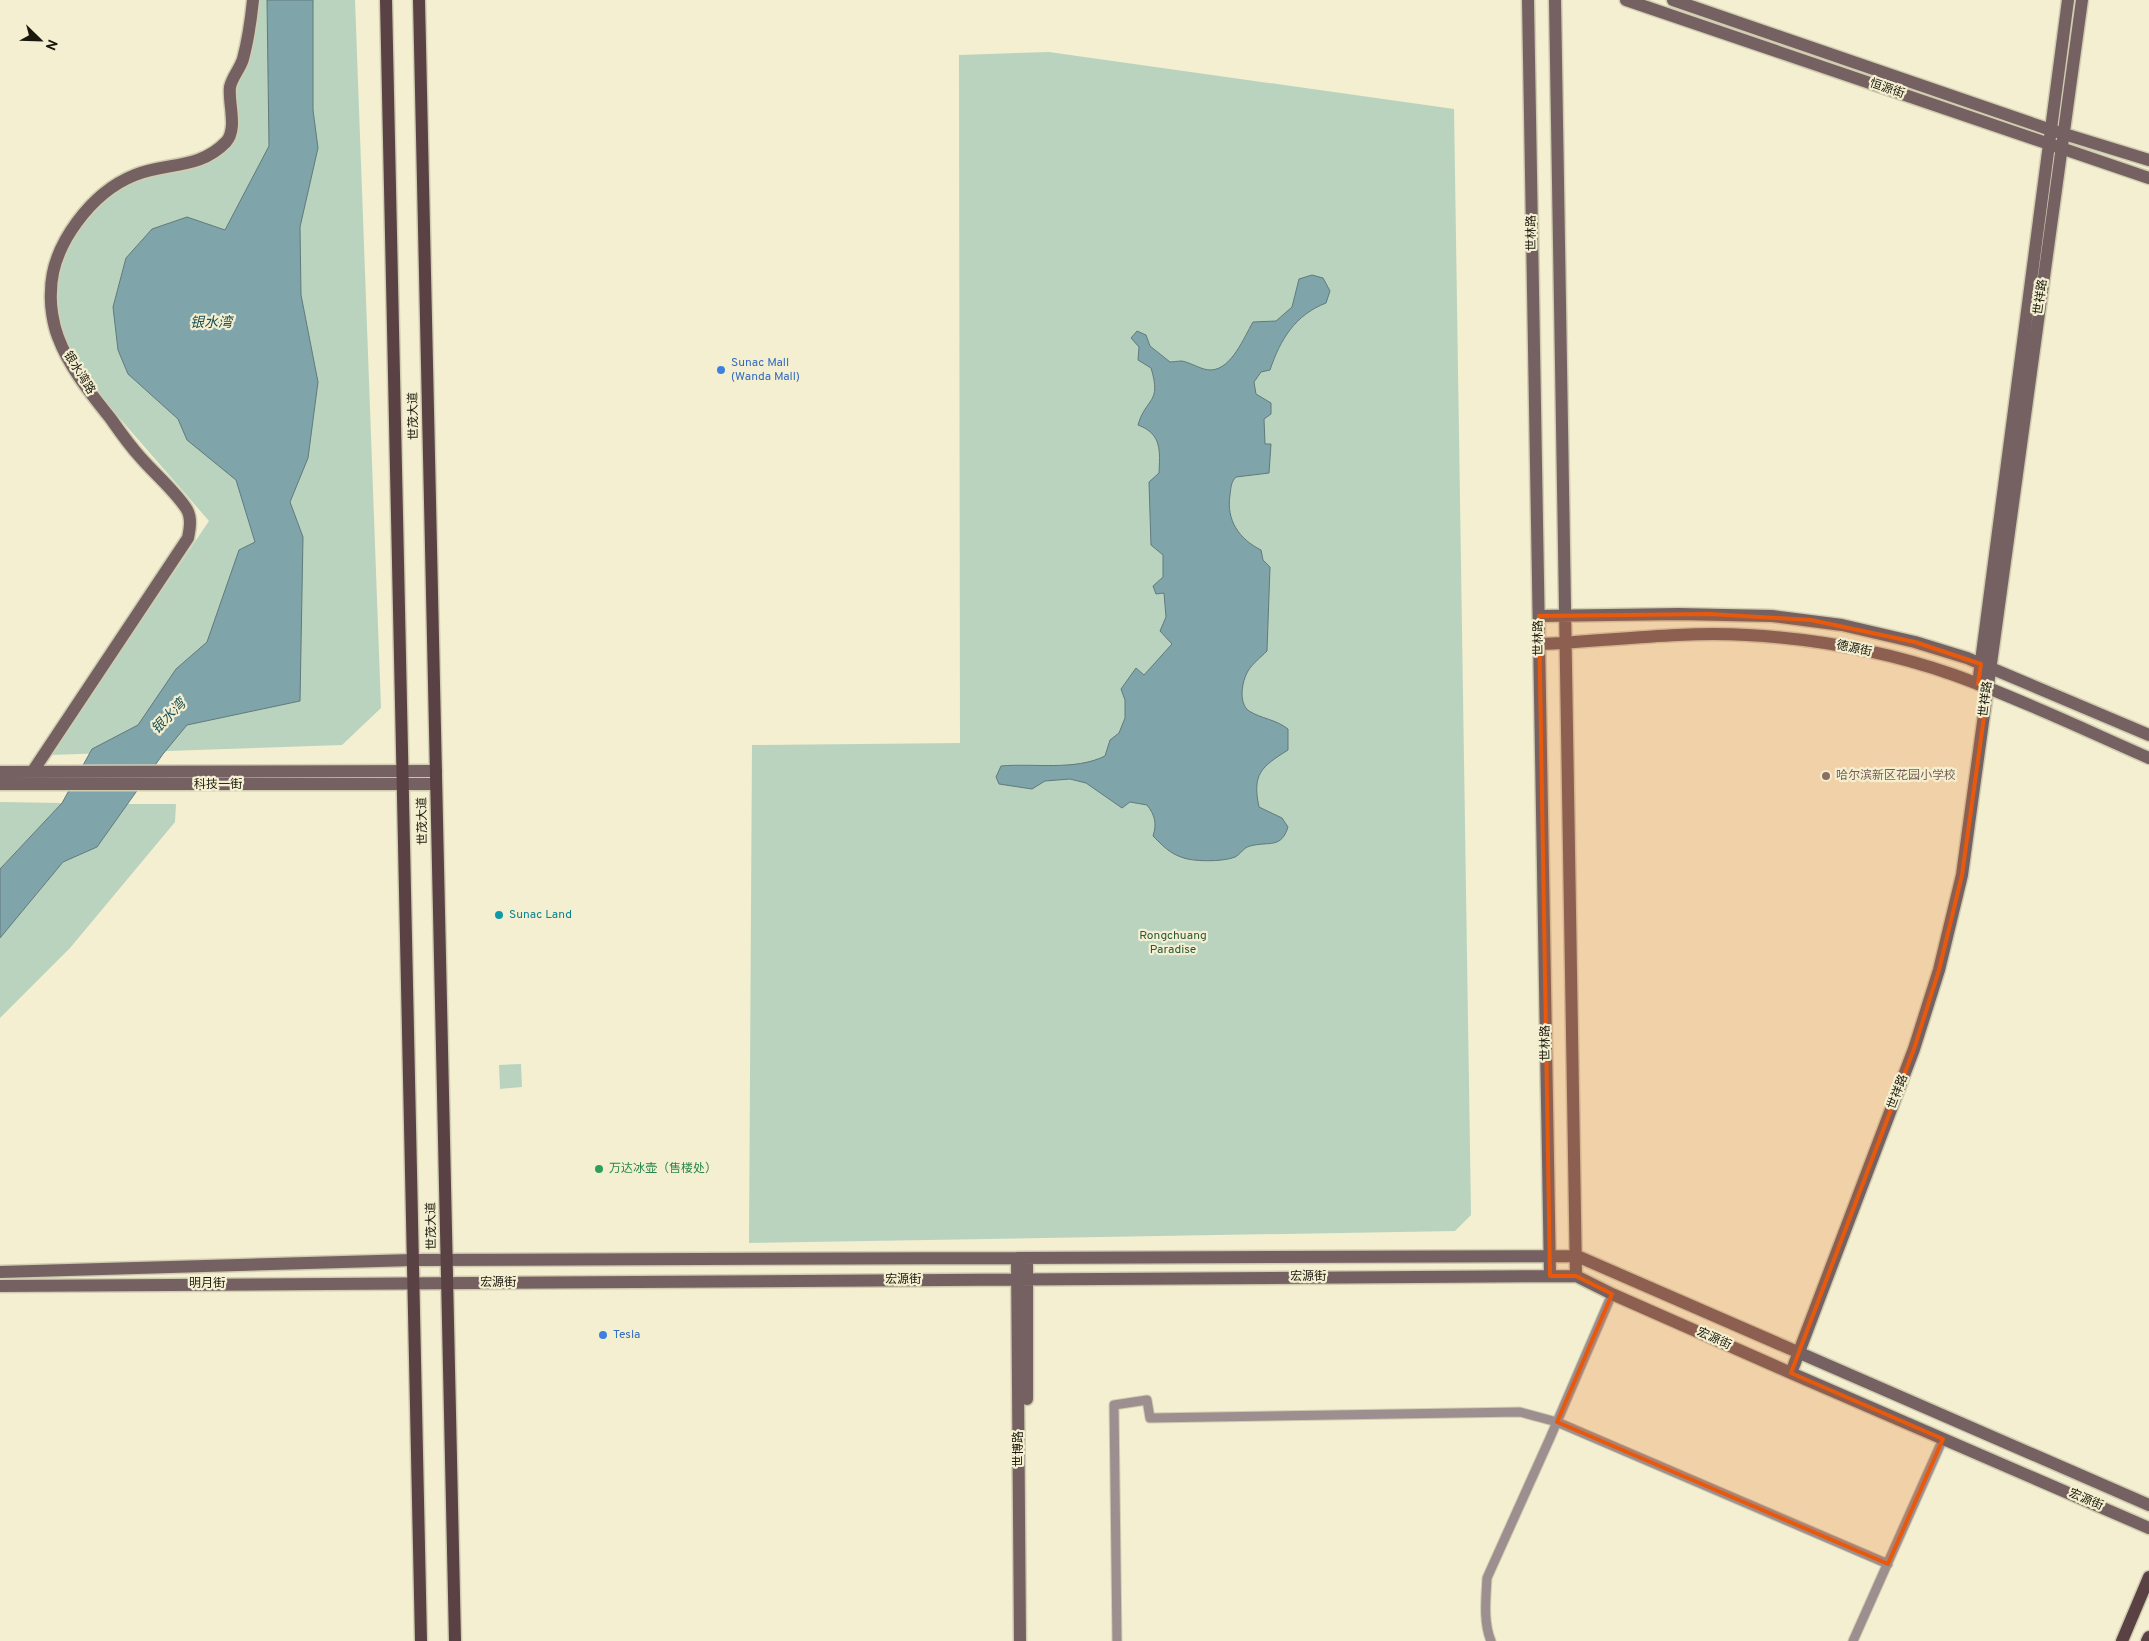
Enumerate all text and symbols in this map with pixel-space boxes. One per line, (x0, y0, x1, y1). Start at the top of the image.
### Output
north arrow (15, 15, 65, 65)
text: N (41, 37, 60, 52)
street label: 恒源街 (1867, 76, 1907, 102)
street label: 世林路 (1524, 215, 1540, 251)
street label: 世祥路 (2031, 278, 2051, 316)
water label: 银水湾 (190, 315, 234, 332)
street label: 银水湾路 (59, 348, 99, 398)
place label: Sunac Mall (Wanda Mall) (731, 355, 800, 385)
marker: Sunac Mall (Wanda Mall) (715, 364, 727, 376)
street label: 世茂大道 (406, 392, 422, 440)
street label: 世林路 (1531, 620, 1547, 656)
street label: 德源街 (1835, 637, 1873, 661)
street label: 世祥路 (1976, 680, 1996, 718)
water label: 银水湾 (148, 695, 191, 738)
place label: 哈尔滨新区花园小学校 (1836, 768, 1956, 784)
marker: 哈尔滨新区花园小学校 (1820, 770, 1832, 782)
street label: 科技一街 (194, 777, 242, 793)
street label: 世茂大道 (415, 797, 431, 845)
place label: Sunac Land (509, 907, 572, 923)
marker: Sunac Land (493, 909, 505, 921)
park label: Rongchuang Paradise (1139, 928, 1207, 958)
street label: 世林路 (1538, 1025, 1554, 1061)
street label: 世祥路 (1884, 1072, 1912, 1112)
place label: 万达冰壶（售楼处） (609, 1161, 717, 1177)
marker: 万达冰壶（售楼处） (593, 1163, 605, 1175)
street label: 世茂大道 (424, 1202, 440, 1250)
street label: 宏源街 (1290, 1269, 1326, 1285)
street label: 宏源街 (885, 1272, 921, 1288)
street label: 宏源街 (480, 1275, 516, 1291)
street label: 明月街 (189, 1276, 225, 1292)
street label: 宏源街 (1694, 1324, 1734, 1354)
place label: Tesla (613, 1327, 640, 1343)
marker: Tesla (597, 1329, 609, 1341)
street label: 世博路 (1011, 1431, 1027, 1467)
street label: 宏源街 (2066, 1486, 2106, 1514)

